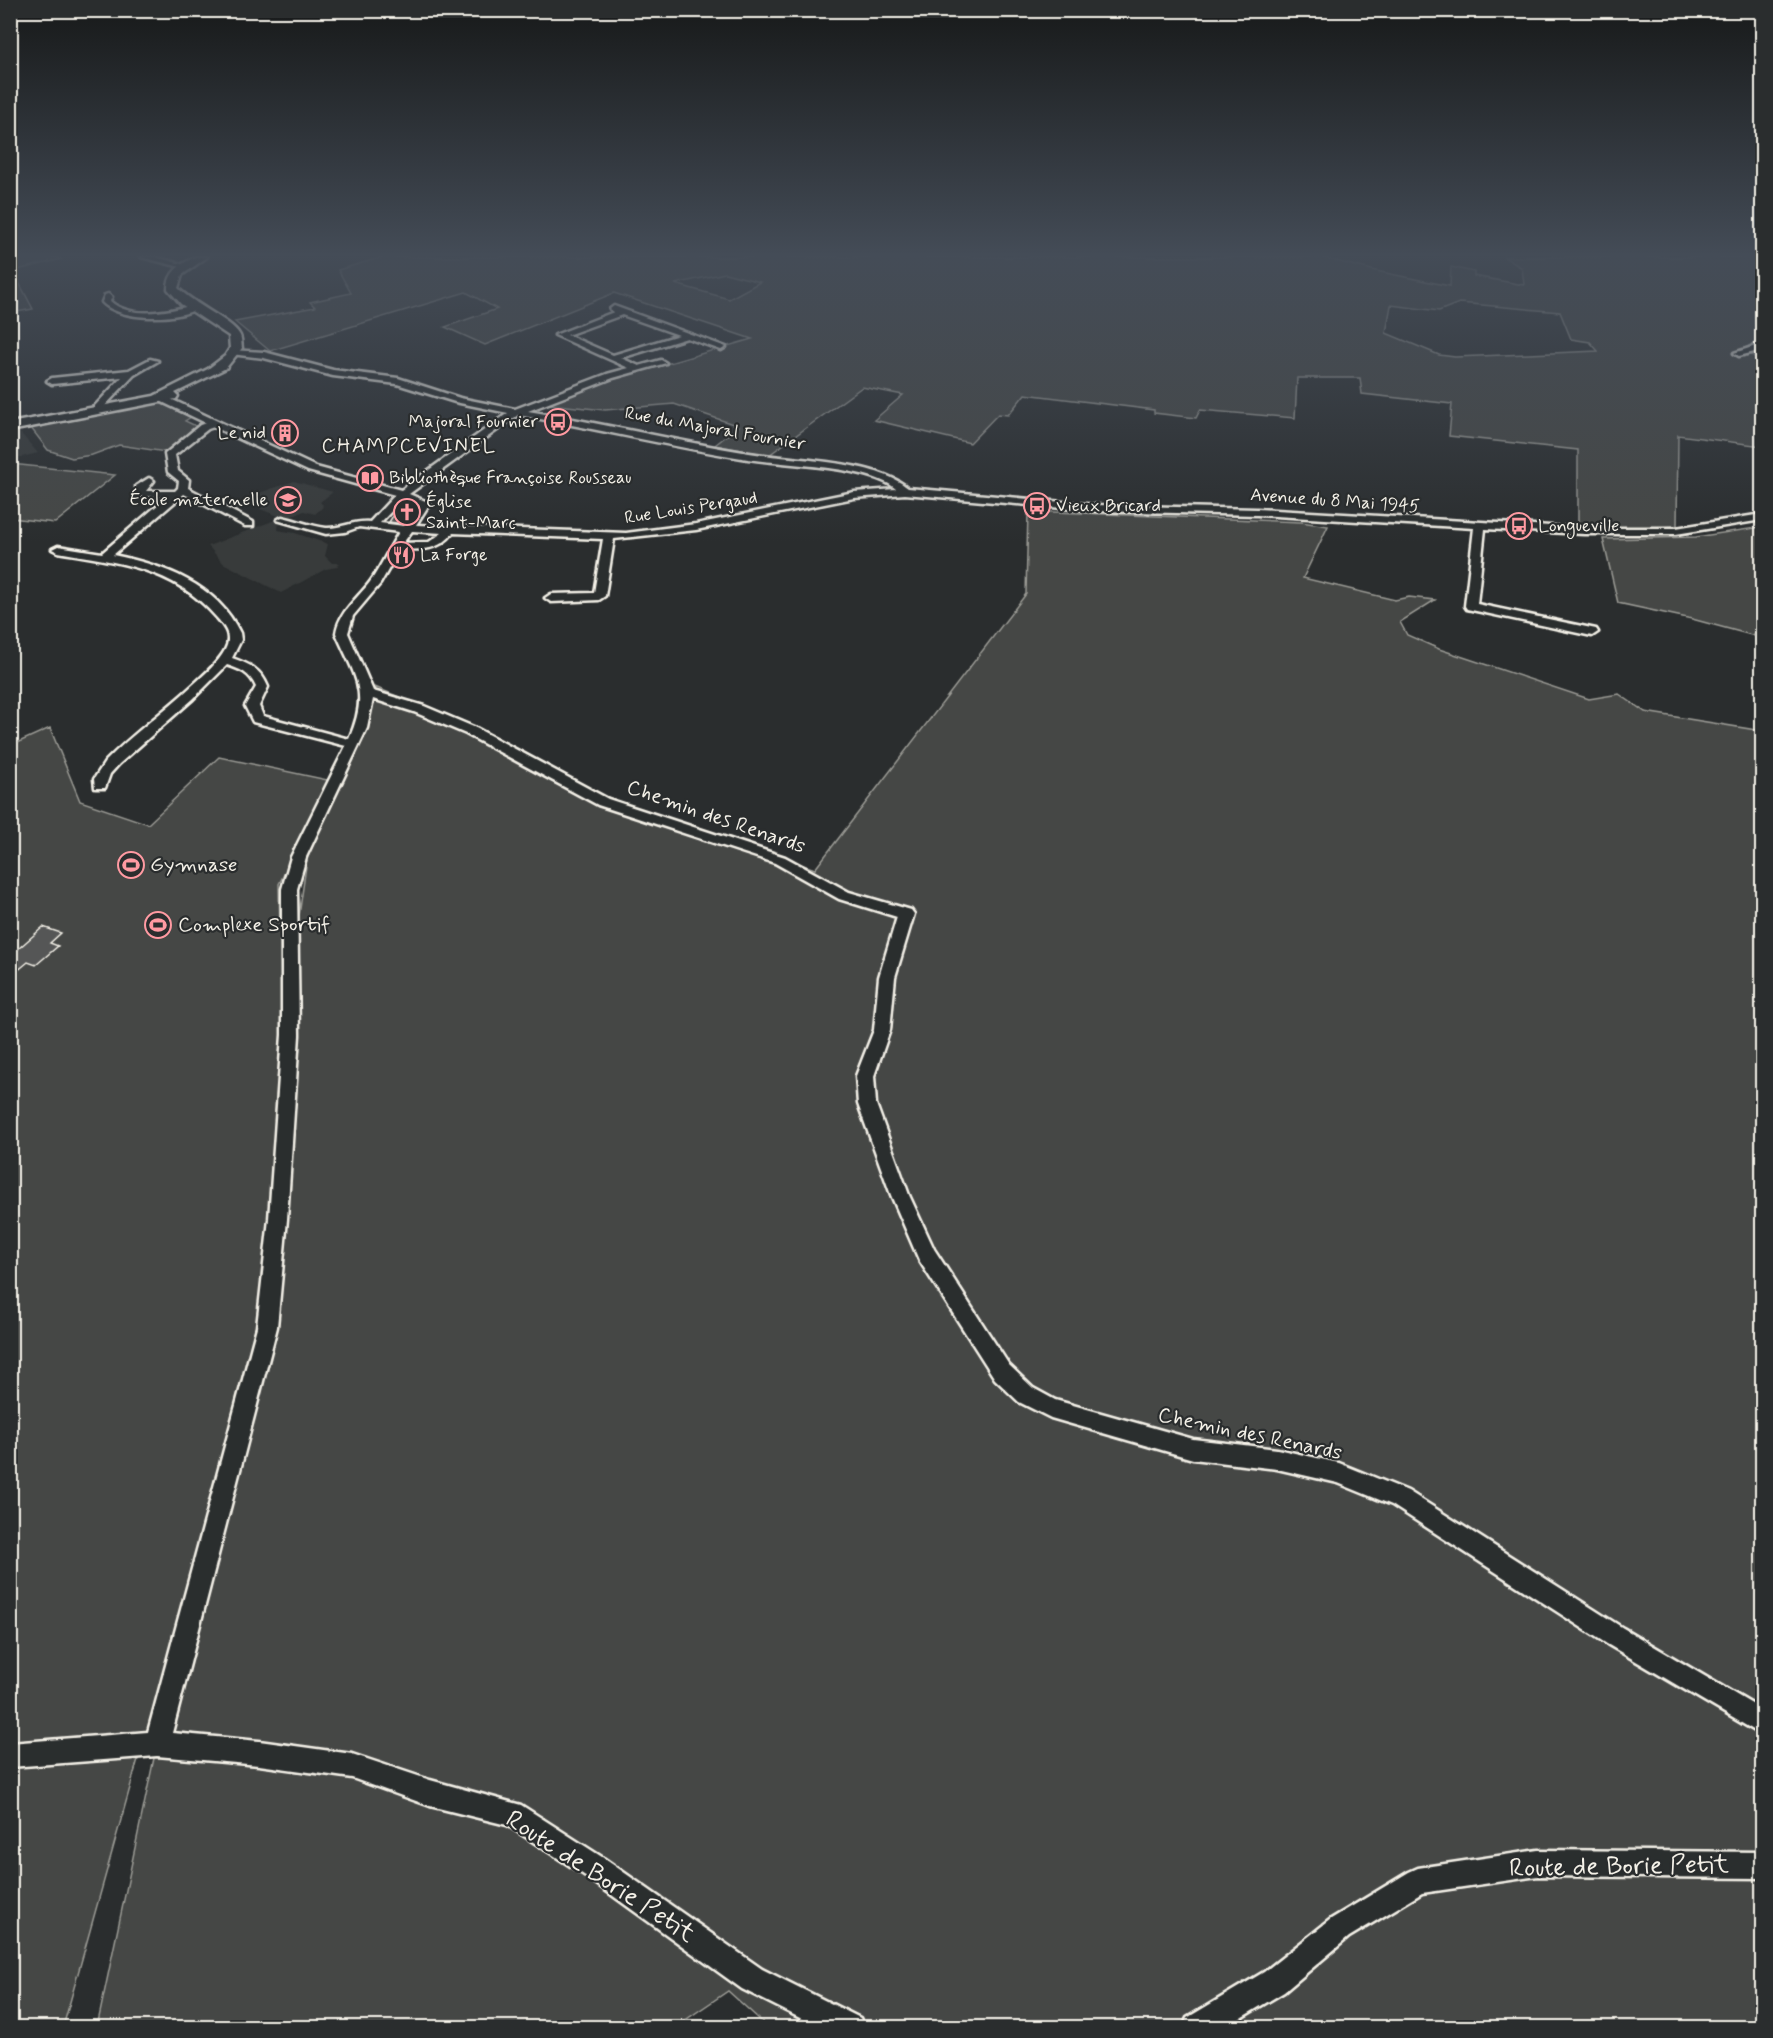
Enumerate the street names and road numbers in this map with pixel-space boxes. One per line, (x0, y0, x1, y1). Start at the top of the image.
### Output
street label: Rue du Majoral Fournier (623, 401, 808, 457)
street label: Avenue du 8 Mai 1945 (1249, 483, 1421, 519)
street label: Rue Louis Pergaud (623, 486, 759, 530)
street label: Chemin des Renards (623, 773, 809, 861)
street label: Chemin des Renards (1155, 1401, 1345, 1467)
street label: Route de Borie Petit (498, 1803, 702, 1951)
street label: Route de Borie Petit (1509, 1848, 1729, 1886)

